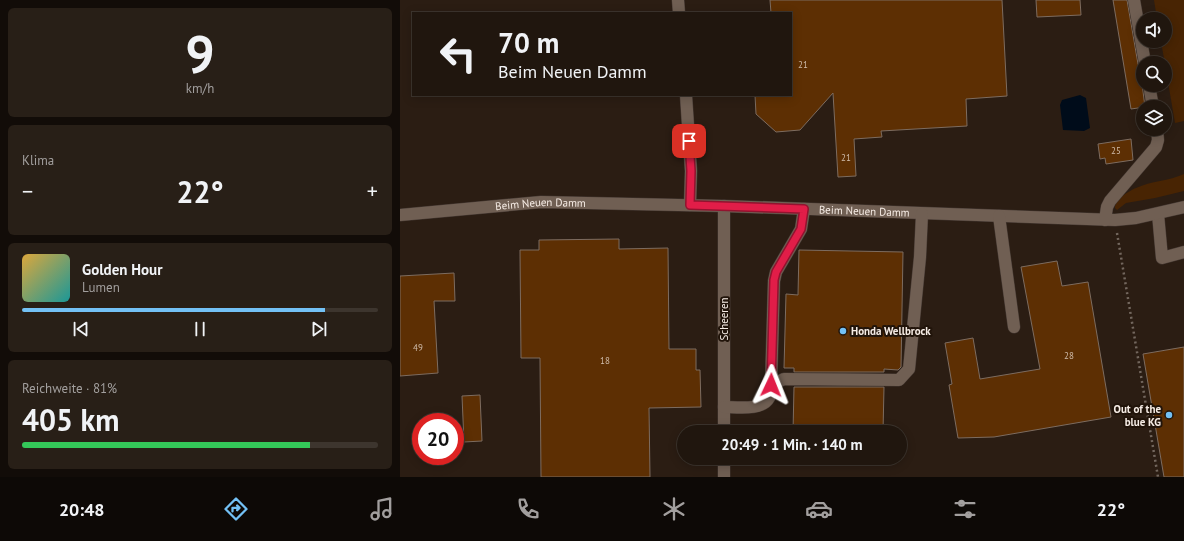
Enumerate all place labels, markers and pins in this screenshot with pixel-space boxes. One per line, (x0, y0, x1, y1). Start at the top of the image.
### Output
pin (672, 124, 706, 158)
place label: Honda Wellbrock (851, 324, 931, 338)
marker: Honda Wellbrock (838, 326, 848, 336)
place label: Out of the blue KG (1114, 402, 1161, 429)
marker: Out of the blue KG (1164, 410, 1174, 420)

